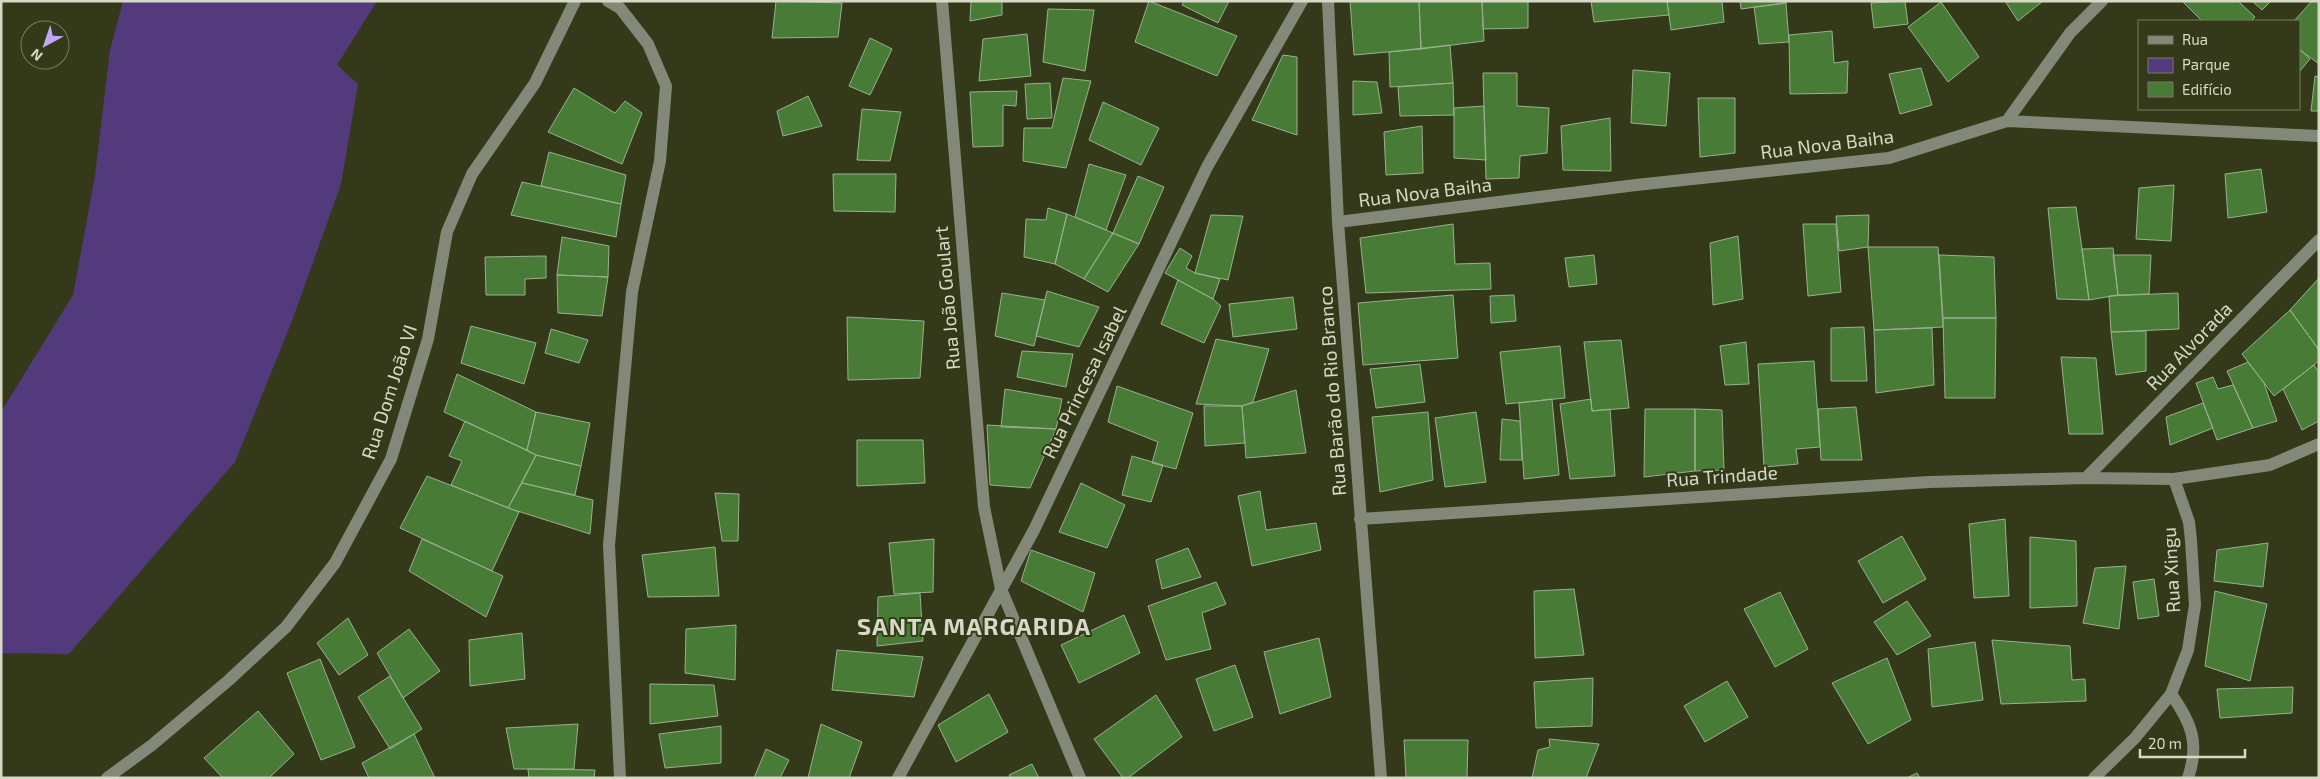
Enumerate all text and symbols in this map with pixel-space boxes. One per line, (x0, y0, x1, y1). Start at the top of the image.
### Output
north arrow (20, 20, 70, 70)
legend (2138, 20, 2300, 110)
text: Rua (2182, 30, 2208, 48)
text: N (27, 46, 46, 65)
text: Parque (2182, 55, 2230, 73)
text: Edifício (2182, 80, 2232, 98)
street label: Rua Nova Baiha (1759, 124, 1895, 163)
street label: Rua Nova Baiha (1357, 172, 1493, 211)
street label: Rua João Goulart (929, 225, 964, 371)
street label: Rua Barão do Rio Branco (1313, 285, 1350, 497)
street label: Rua Alvorada (2141, 297, 2236, 395)
street label: Rua Princesa Isabel (1037, 301, 1131, 462)
street label: Rua Dom João VI (356, 322, 421, 462)
street label: Rua Trindade (1665, 460, 1779, 491)
street label: Rua Xingu (2157, 526, 2184, 614)
district label: SANTA MARGARIDA (857, 611, 1091, 640)
scale bar (2140, 726, 2245, 758)
text: 20 m (2148, 734, 2182, 752)

